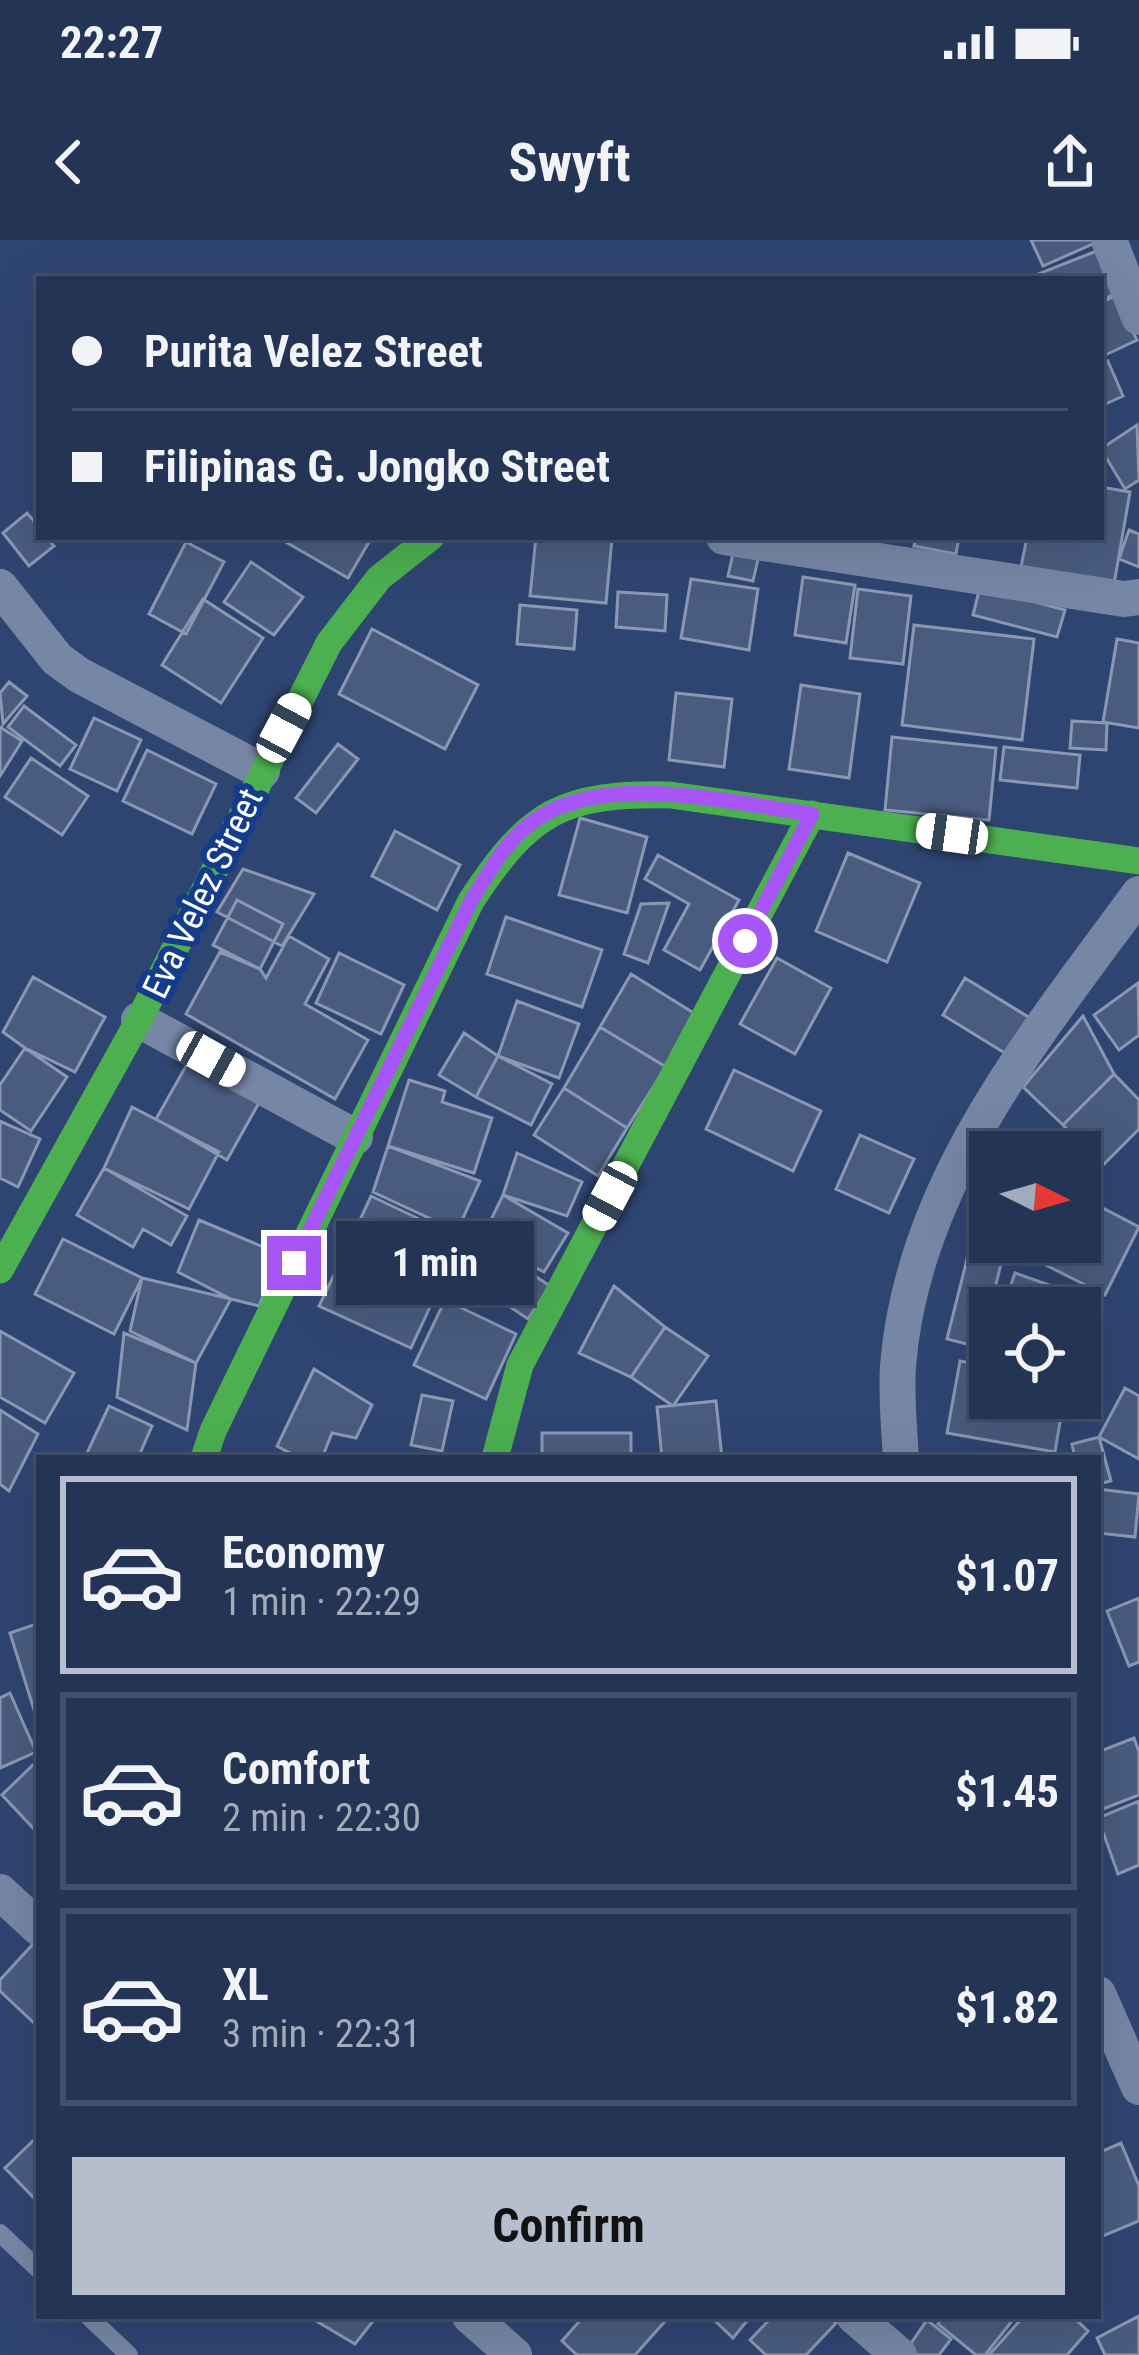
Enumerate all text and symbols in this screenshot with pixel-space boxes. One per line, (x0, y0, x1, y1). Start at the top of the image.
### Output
text: 22:27 (60, 16, 163, 69)
icon: back (36, 129, 102, 195)
icon: share (1037, 129, 1103, 195)
text: Swyft (509, 131, 630, 194)
text: Purita Velez Street (144, 325, 483, 378)
text: Filipinas G. Jongko Street (144, 440, 610, 493)
car (251, 688, 317, 768)
street label: Eva Velez Street (134, 782, 272, 1005)
car (914, 811, 990, 857)
route start (718, 914, 772, 968)
car (171, 1026, 251, 1092)
north arrow (969, 1131, 1101, 1263)
map controls (969, 1131, 1101, 1419)
car (577, 1156, 643, 1236)
callout: 1 min (336, 1221, 534, 1305)
route end (267, 1236, 321, 1290)
text: 1 min (392, 1240, 478, 1286)
button: locate (969, 1287, 1101, 1419)
icon: car (78, 1521, 186, 1629)
text: Economy (222, 1526, 385, 1579)
text: $1.07 (955, 1549, 1059, 1602)
text: 1 min · 22:29 (222, 1579, 421, 1625)
icon: car (78, 1737, 186, 1845)
text: Comfort (222, 1742, 370, 1795)
text: $1.45 (955, 1765, 1059, 1818)
text: 2 min · 22:30 (222, 1795, 421, 1841)
icon: car (78, 1953, 186, 2061)
text: XL (222, 1958, 269, 2011)
text: $1.82 (955, 1981, 1059, 2034)
text: 3 min · 22:31 (222, 2011, 421, 2057)
button: Confirm (72, 2157, 1065, 2295)

